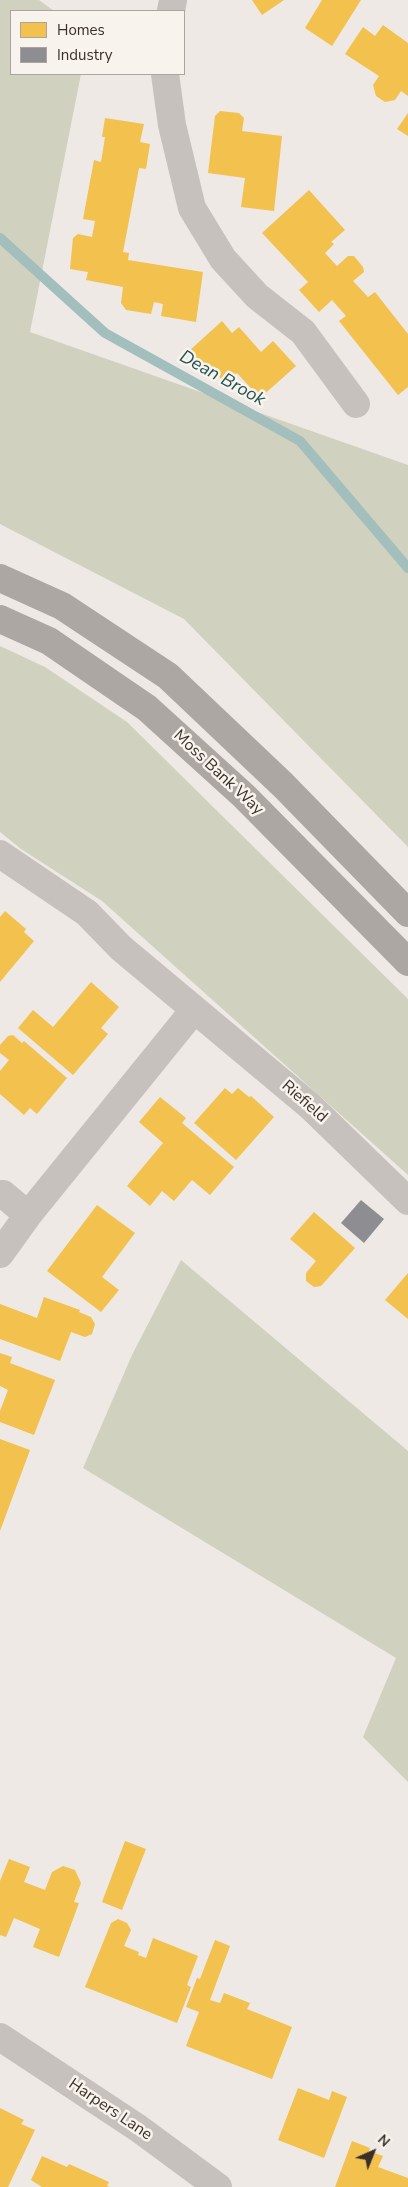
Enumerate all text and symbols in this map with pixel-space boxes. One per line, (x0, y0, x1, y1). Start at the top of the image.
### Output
legend (10, 10, 185, 75)
text: Homes (57, 20, 105, 40)
text: Industry (57, 45, 112, 65)
water label: Dean Brook (175, 347, 269, 411)
street label: Moss Bank Way (169, 726, 267, 820)
street label: Riefield (277, 1077, 331, 1127)
street label: Harpers Lane (65, 2075, 155, 2145)
north arrow (348, 2127, 398, 2177)
text: N (373, 2130, 394, 2151)

